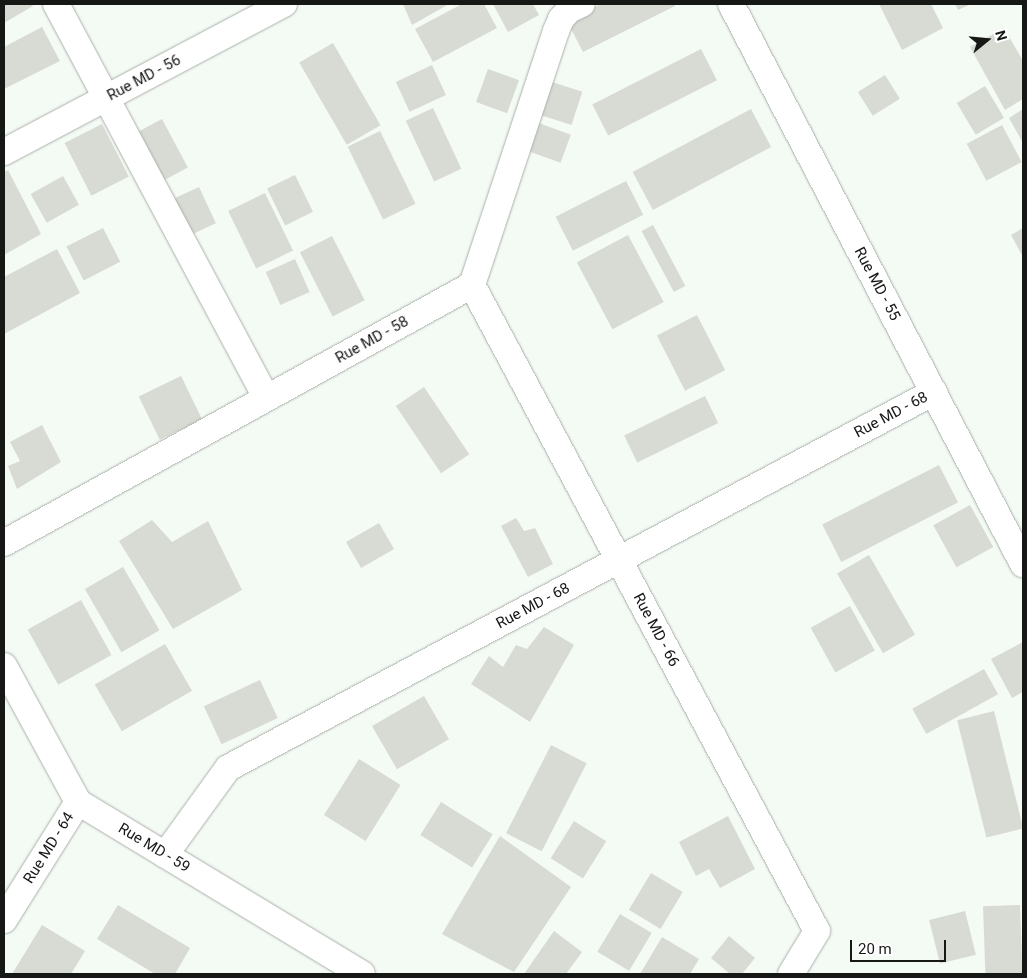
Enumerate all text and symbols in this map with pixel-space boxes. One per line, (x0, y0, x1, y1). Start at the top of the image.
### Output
north arrow (962, 15, 1012, 65)
text: N (992, 29, 1010, 43)
street label: Rue MD - 56 (104, 51, 184, 105)
street label: Rue MD - 55 (850, 244, 904, 324)
street label: Rue MD - 58 (332, 313, 412, 367)
street label: Rue MD - 68 (851, 388, 931, 442)
street label: Rue MD - 68 (493, 579, 573, 633)
street label: Rue MD - 66 (629, 590, 683, 670)
street label: Rue MD - 64 (20, 809, 78, 887)
street label: Rue MD - 59 (115, 820, 193, 876)
scale bar (852, 930, 948, 962)
text: 20 m (858, 940, 892, 958)

